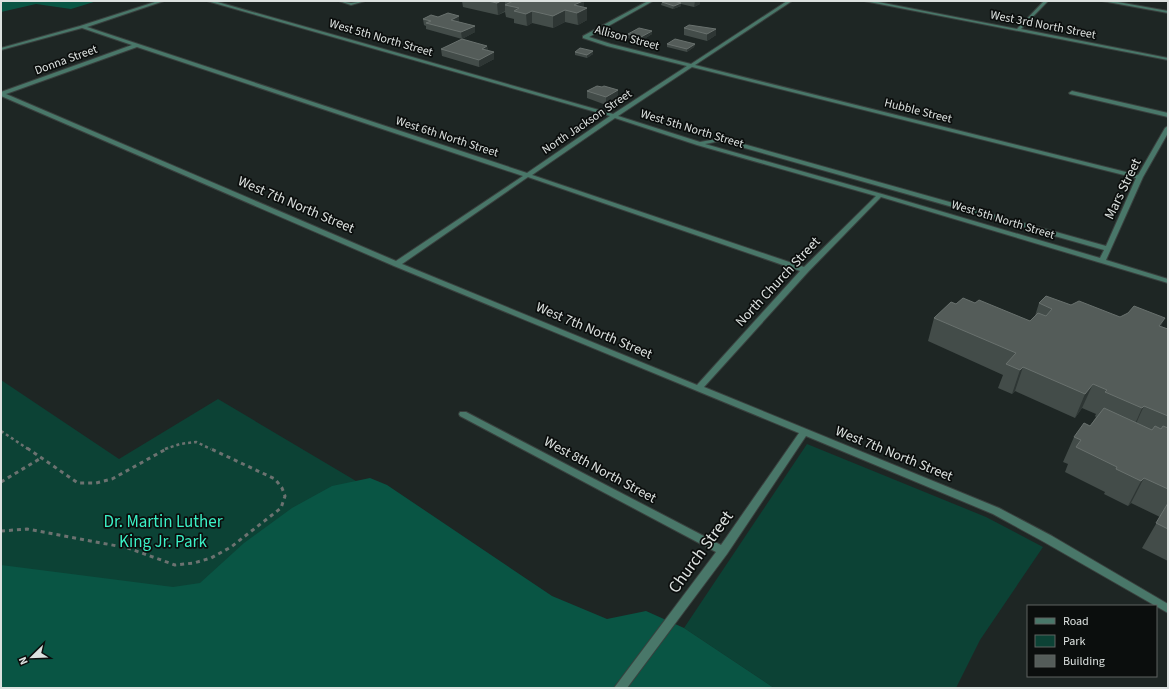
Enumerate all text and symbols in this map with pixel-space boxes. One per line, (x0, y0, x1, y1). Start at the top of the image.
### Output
street label: West 3rd North Street (989, 6, 1097, 44)
street label: West 5th North Street (327, 15, 435, 61)
street label: Allison Street (593, 21, 661, 55)
street label: Donna Street (32, 41, 100, 79)
street label: North Jackson Street (539, 86, 635, 158)
street label: Hubble Street (882, 94, 954, 128)
street label: West 5th North Street (638, 105, 746, 153)
street label: West 6th North Street (393, 112, 501, 162)
street label: Mars Street (1100, 155, 1147, 223)
street label: West 7th North Street (235, 171, 358, 239)
street label: West 5th North Street (949, 196, 1057, 244)
street label: North Church Street (731, 232, 825, 331)
street label: West 7th North Street (533, 297, 656, 365)
street label: West 7th North Street (832, 421, 956, 487)
street label: West 8th North Street (540, 432, 660, 508)
street label: Church Street (663, 506, 739, 598)
park label: Dr. Martin Luther King Jr. Park (103, 510, 223, 554)
legend (1027, 605, 1157, 677)
text: Road (1063, 613, 1089, 630)
text: Park (1063, 633, 1085, 650)
north arrow (12, 637, 52, 677)
text: Building (1063, 653, 1105, 670)
text: N (15, 654, 32, 667)

